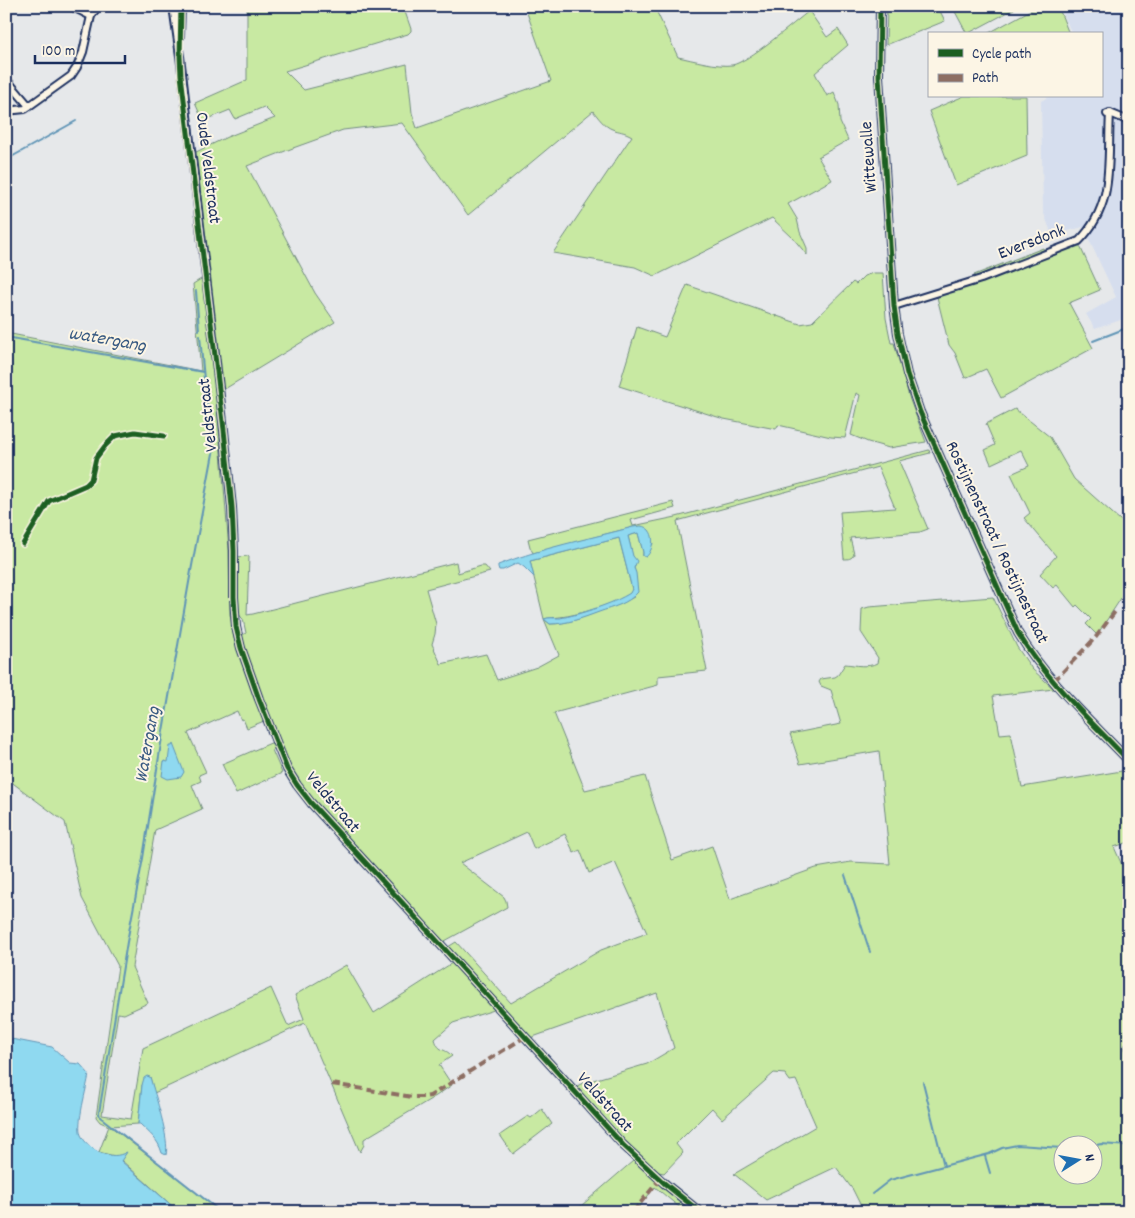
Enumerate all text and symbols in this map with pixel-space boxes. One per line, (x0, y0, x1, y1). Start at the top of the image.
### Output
scale bar (35, 32, 125, 64)
legend (928, 32, 1102, 98)
text: 100 m (42, 41, 75, 63)
text: Cycle path (972, 44, 1032, 66)
text: Path (972, 68, 998, 90)
street label: Oude Veldstraat (188, 111, 226, 226)
street label: Wittewalle (855, 120, 885, 193)
street label: Eversdonk (995, 219, 1069, 267)
water label: watergang (66, 321, 148, 361)
street label: Veldstraat (193, 377, 225, 453)
street label: Rostijnenstraat / Rostijnestraat (938, 438, 1054, 649)
water label: Watergang (129, 704, 169, 785)
street label: Veldstraat (299, 767, 365, 840)
street label: Veldstraat (570, 1067, 638, 1139)
north arrow (1052, 1136, 1102, 1186)
text: N (1078, 1153, 1099, 1163)

